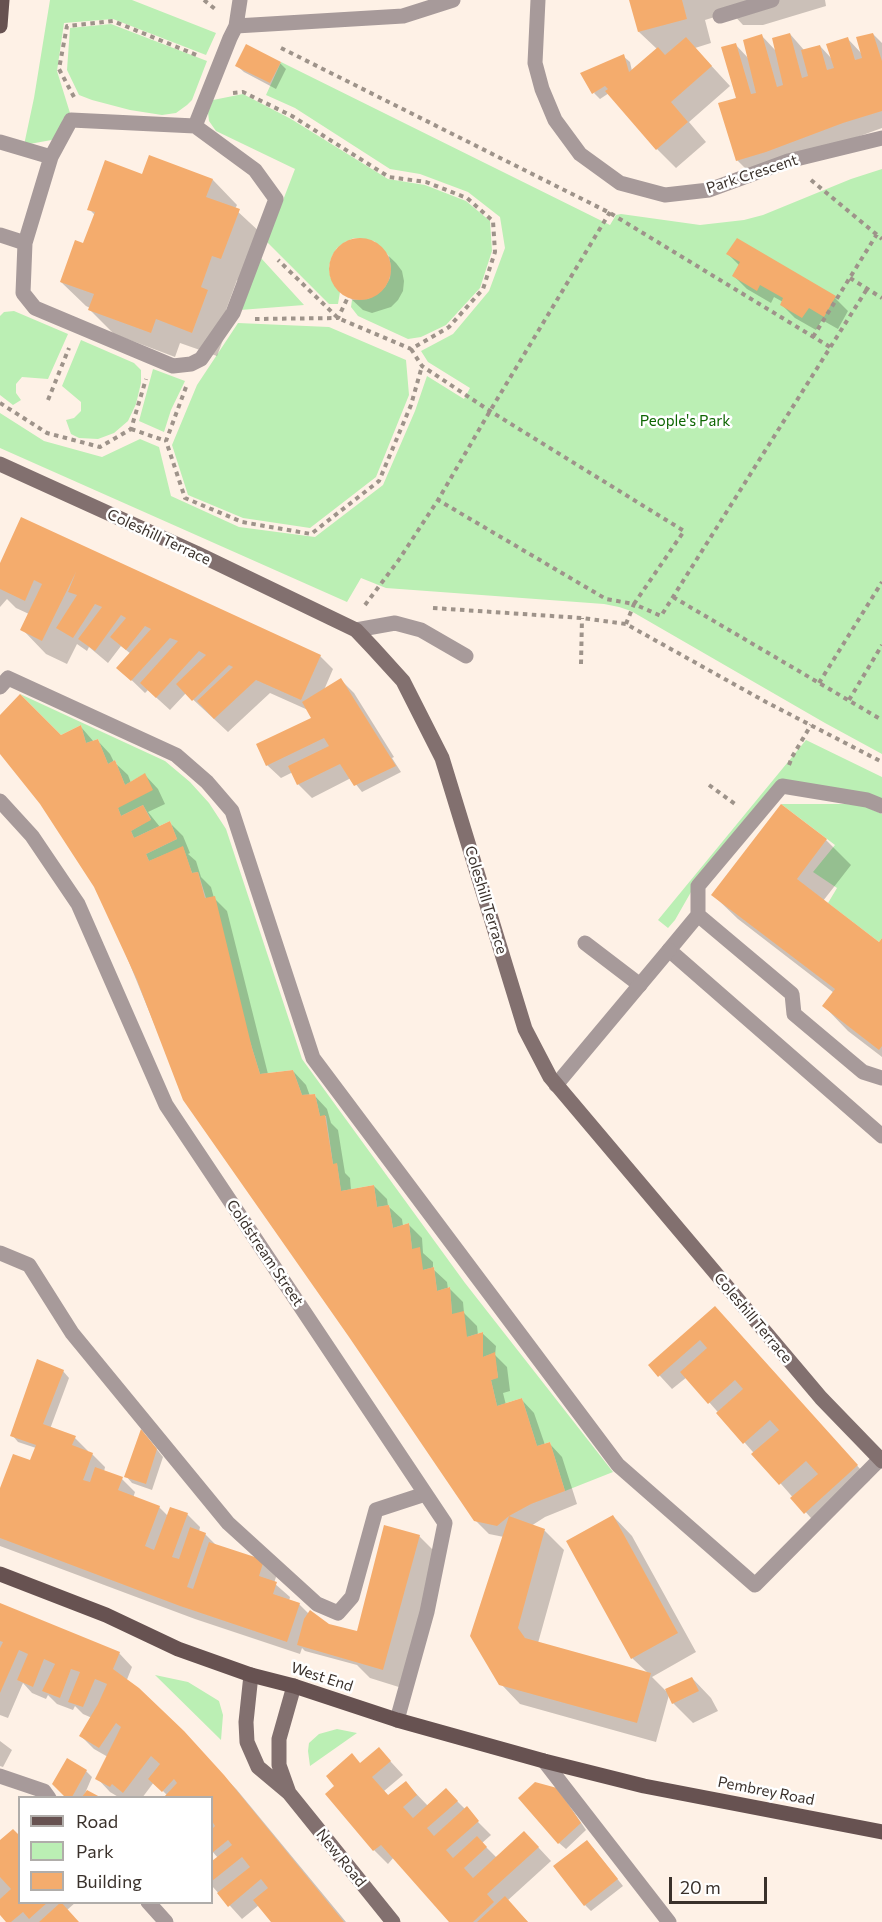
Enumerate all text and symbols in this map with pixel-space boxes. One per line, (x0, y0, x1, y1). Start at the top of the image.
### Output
street label: Park Crescent (704, 151, 800, 197)
park label: People's Park (640, 412, 730, 430)
street label: Coleshill Terrace (104, 505, 214, 569)
street label: Coleshill Terrace (461, 844, 511, 956)
street label: Coldstream Street (223, 1196, 307, 1310)
street label: Coleshill Terrace (710, 1269, 796, 1367)
street label: West End (289, 1659, 355, 1695)
street label: Pembrey Road (716, 1773, 816, 1809)
legend (18, 1796, 213, 1904)
text: Road (76, 1810, 118, 1832)
street label: New Road (312, 1826, 370, 1890)
text: Park (76, 1840, 114, 1862)
scale bar (672, 1865, 770, 1903)
text: Building (76, 1870, 142, 1892)
text: 20 m (680, 1876, 721, 1898)

